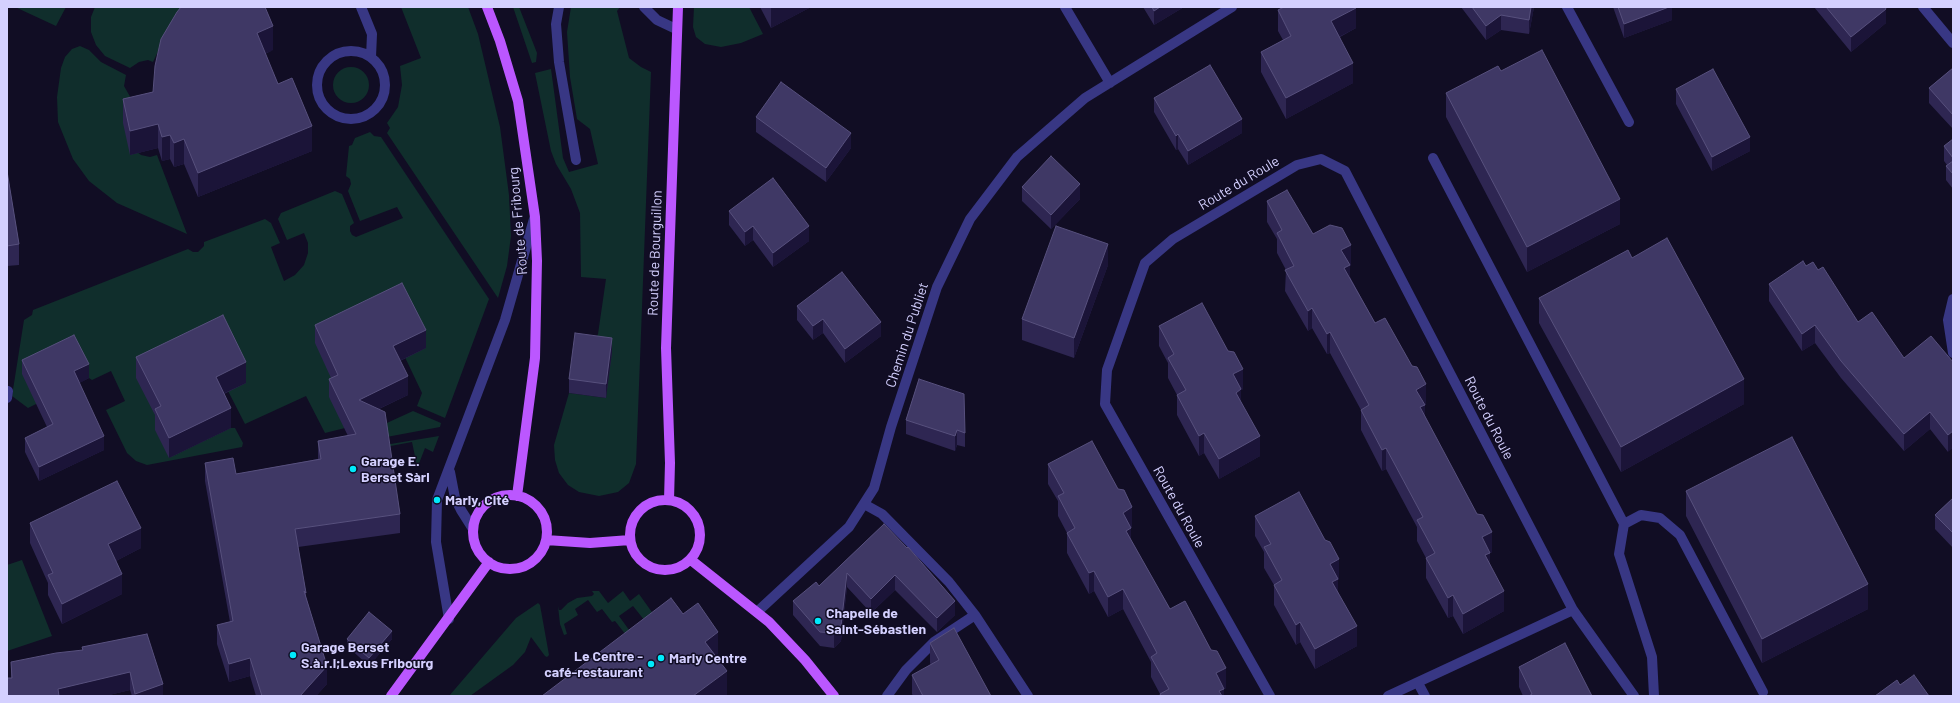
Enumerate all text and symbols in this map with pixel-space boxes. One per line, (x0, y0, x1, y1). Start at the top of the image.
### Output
street label: Route du Roule (1196, 152, 1282, 214)
street label: Route de Fribourg (505, 166, 531, 276)
street label: Route de Bourguillon (644, 190, 666, 316)
street label: Chemin du Publiet (882, 280, 932, 390)
street label: Route du Roule (1461, 374, 1517, 462)
place label: Garage E. Berset Sàrl (361, 453, 430, 486)
street label: Route du Roule (1150, 463, 1208, 551)
marker: Garage E. Berset Sàrl (348, 464, 358, 474)
place label: Marly, Cité (445, 492, 509, 508)
marker: Marly, Cité (432, 495, 442, 505)
place label: Chapelle de Saint-Sébastien (826, 605, 926, 638)
marker: Chapelle de Saint-Sébastien (813, 616, 823, 626)
place label: Garage Berset S.à.r.l;Lexus Fribourg (301, 639, 433, 672)
place label: Le Centre - café-restaurant (544, 648, 643, 680)
marker: Garage Berset S.à.r.l;Lexus Fribourg (288, 650, 298, 660)
place label: Marly Centre (669, 650, 747, 666)
marker: Marly Centre (656, 653, 666, 663)
marker: Le Centre - café-restaurant (646, 659, 656, 669)

